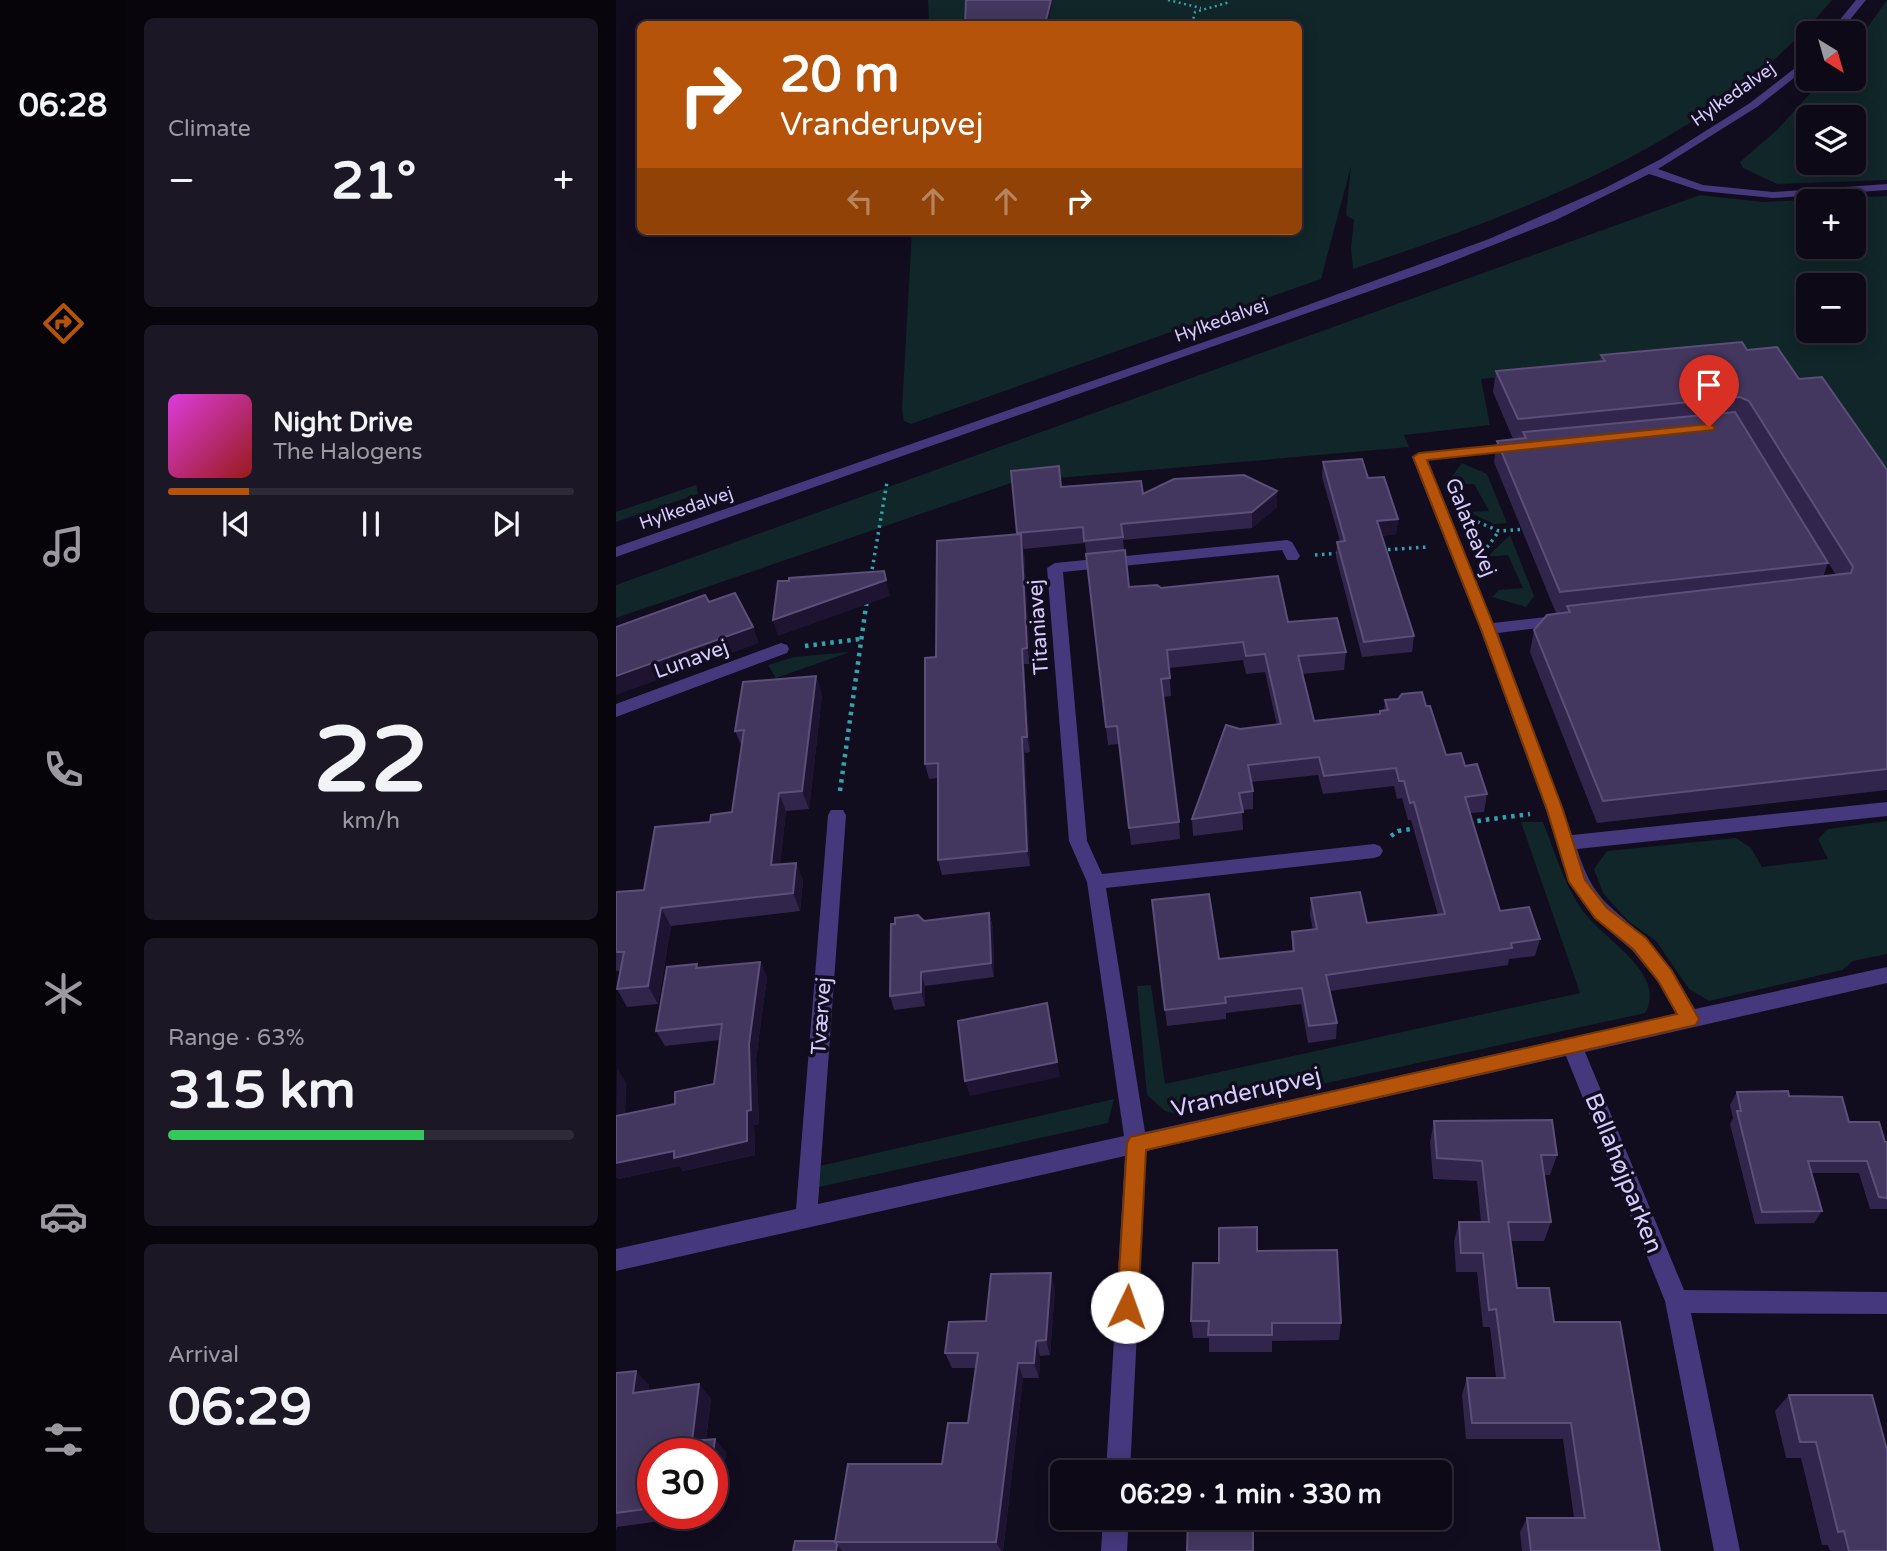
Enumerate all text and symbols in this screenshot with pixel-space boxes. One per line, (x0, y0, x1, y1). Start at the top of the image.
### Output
north arrow (1796, 21, 1866, 91)
map controls (1796, 21, 1866, 343)
text: 20 m (780, 46, 899, 105)
icon: right (665, 49, 756, 140)
street label: Hylkedalvej (1687, 57, 1779, 131)
text: 06:28 (19, 87, 107, 125)
button: layers (1796, 105, 1866, 175)
text: Vranderupvej (780, 106, 984, 144)
text: Climate (168, 115, 251, 143)
text: 21° (331, 150, 416, 213)
text: − (168, 158, 195, 204)
text: + (553, 158, 574, 204)
icon: left (841, 182, 879, 220)
icon: ahead (914, 182, 952, 220)
icon: ahead (987, 182, 1025, 220)
icon: right (1060, 182, 1098, 220)
button: + (1796, 189, 1866, 259)
button: − (1796, 273, 1866, 343)
street label: Hylkedalvej (1171, 293, 1271, 347)
icon: directions (39, 299, 88, 348)
pin (1679, 355, 1739, 427)
icon: arrive (1690, 366, 1728, 404)
text: Night Drive (273, 407, 413, 438)
text: The Halogens (273, 438, 422, 466)
street label: Galateavej (1439, 474, 1502, 580)
street label: Hylkedalvej (636, 482, 736, 534)
icon: previous (217, 505, 255, 543)
icon: pause (352, 505, 390, 543)
icon: next (487, 505, 525, 543)
icon: music (39, 522, 88, 571)
street label: Titaniavej (1023, 578, 1054, 675)
street label: Lunavej (650, 634, 732, 684)
text: 22 (314, 706, 428, 816)
icon: phone (39, 745, 88, 794)
text: km/h (342, 807, 400, 835)
icon: climate (39, 969, 88, 1018)
street label: Tværvej (806, 976, 837, 1056)
text: Range · 63% (168, 1024, 304, 1052)
text: 315 km (168, 1059, 356, 1122)
street label: Vranderupvej (1168, 1061, 1324, 1124)
street label: Bellahøjparken (1578, 1089, 1669, 1257)
icon: car (39, 1192, 88, 1241)
position arrow (1090, 1270, 1164, 1344)
text: Arrival (168, 1341, 239, 1369)
text: 06:29 (168, 1376, 312, 1439)
icon: filters (39, 1415, 88, 1464)
speed limit sign: 30 (637, 1438, 728, 1529)
text: 06:29 · 1 min · 330 m (1120, 1479, 1382, 1510)

